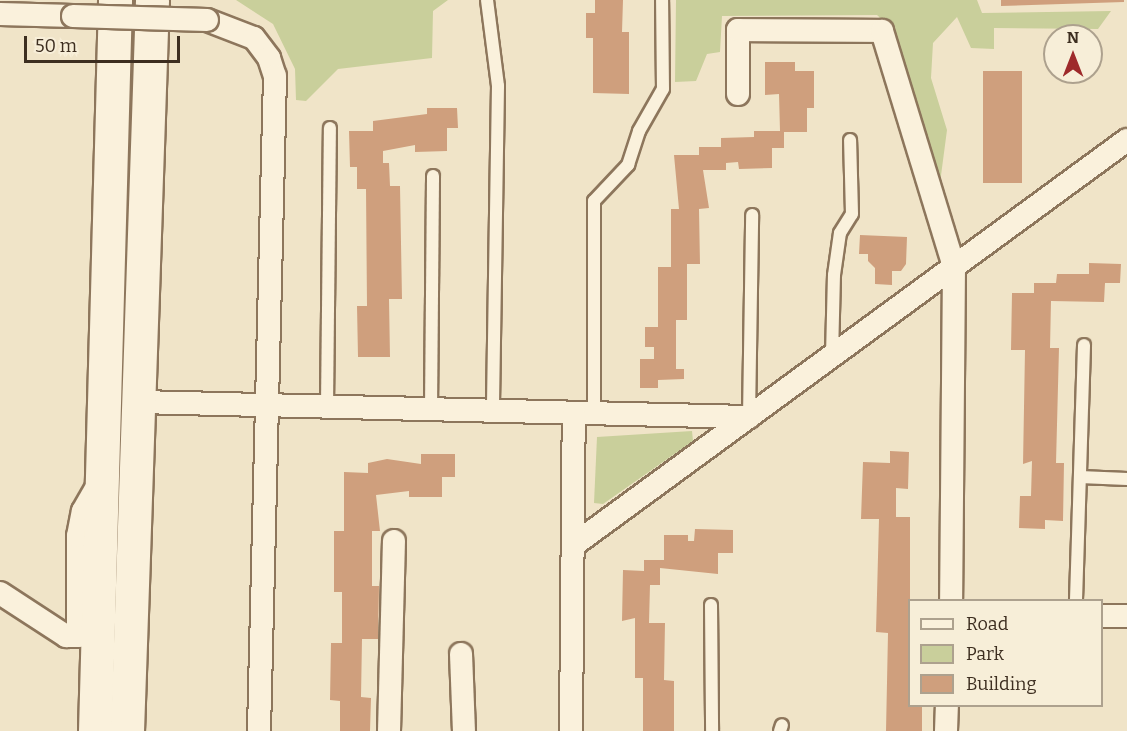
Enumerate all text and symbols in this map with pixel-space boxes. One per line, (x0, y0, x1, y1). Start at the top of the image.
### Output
scale bar (27, 24, 183, 62)
north arrow (1043, 24, 1103, 84)
text: N (1067, 28, 1079, 47)
text: 50 m (35, 35, 77, 57)
legend (908, 599, 1103, 707)
text: Road (966, 613, 1008, 635)
text: Park (966, 643, 1004, 665)
text: Building (966, 673, 1037, 695)

